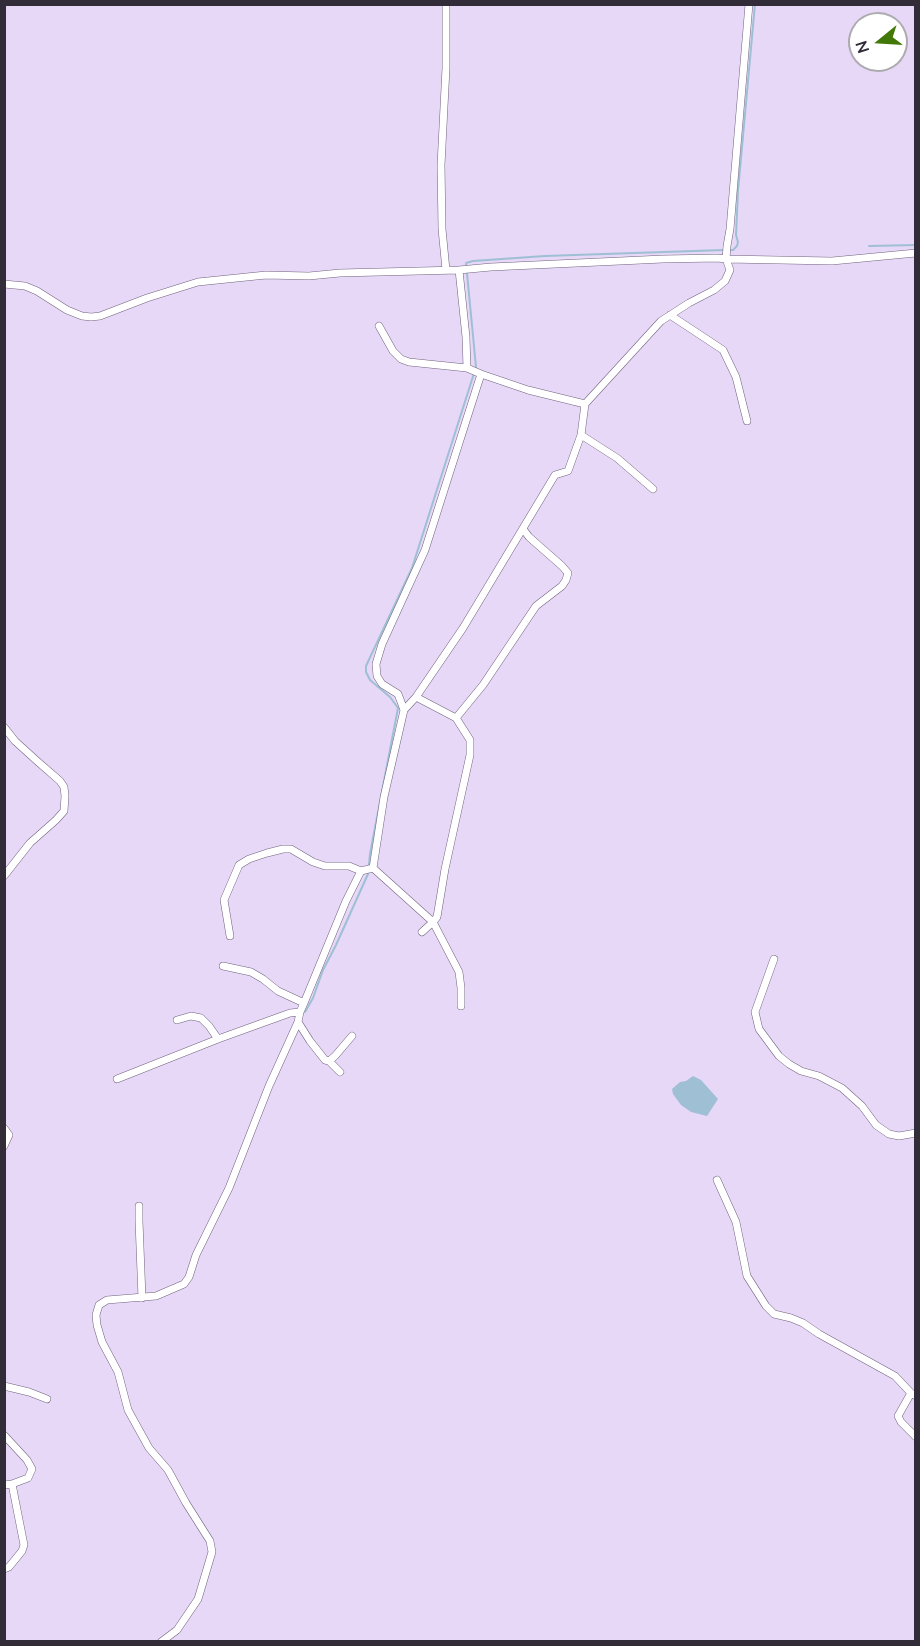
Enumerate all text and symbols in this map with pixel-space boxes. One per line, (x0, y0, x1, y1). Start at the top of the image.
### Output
north arrow (848, 12, 908, 72)
text: N (850, 38, 875, 56)

